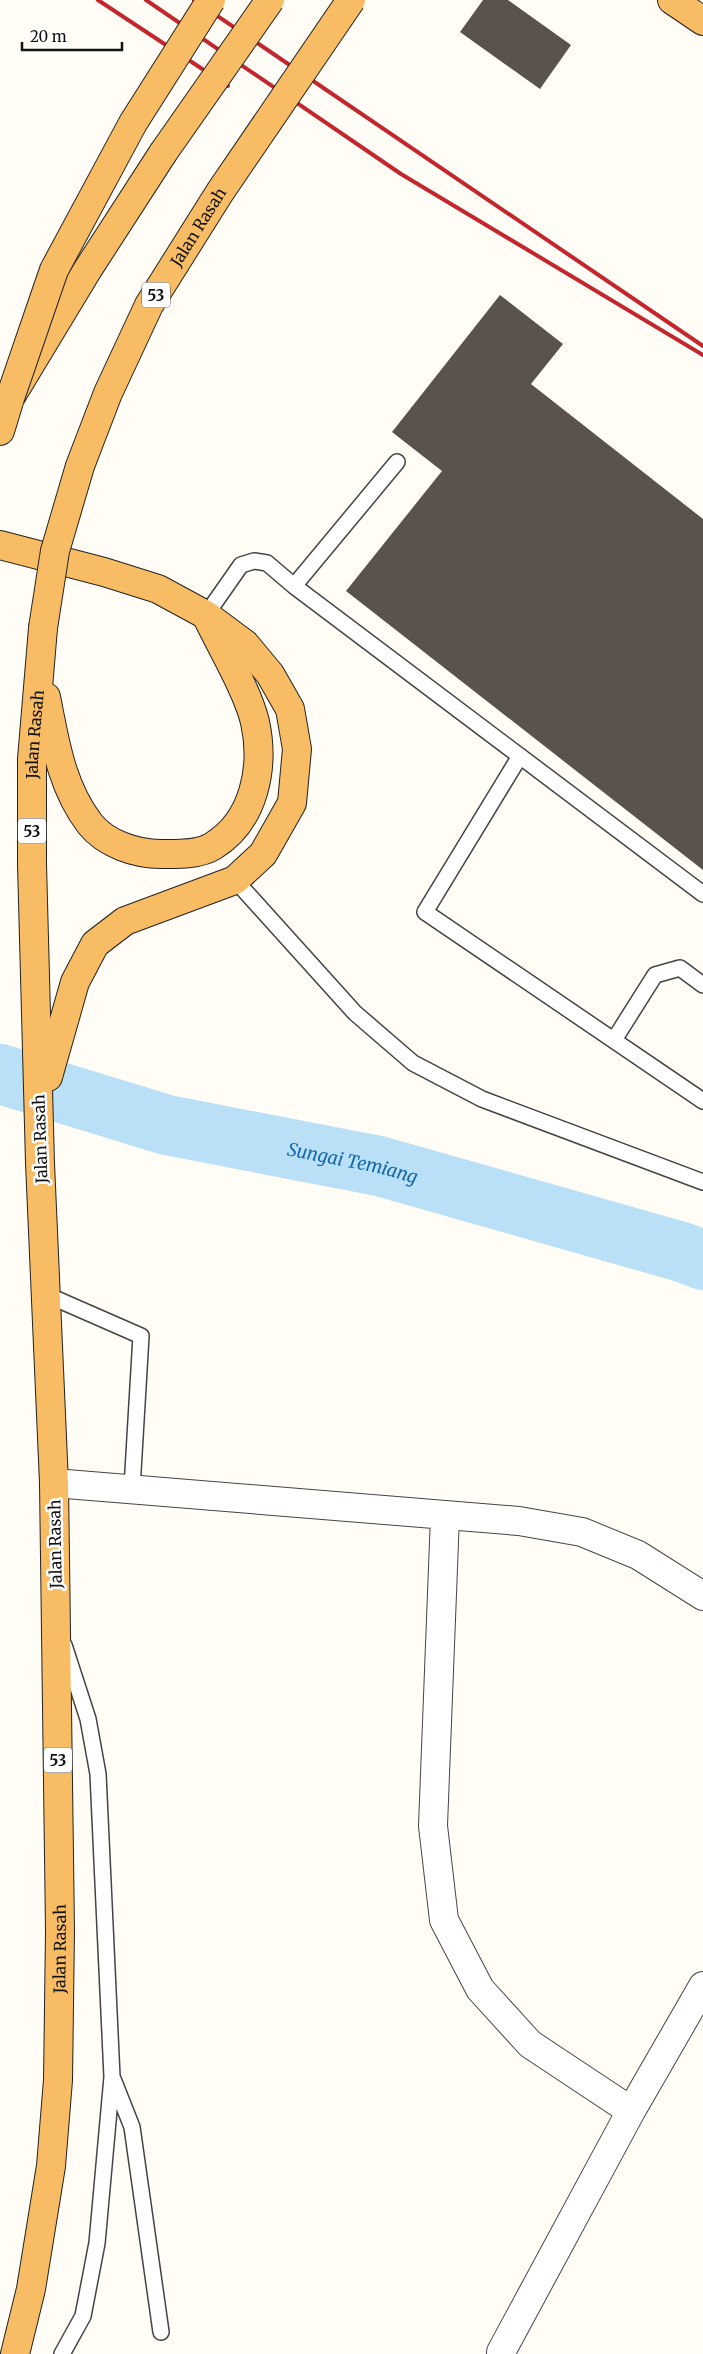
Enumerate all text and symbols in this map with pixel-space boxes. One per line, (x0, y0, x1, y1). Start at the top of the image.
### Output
scale bar (22, 20, 122, 52)
text: 20 m (30, 27, 67, 46)
street label: Jalan Rasah (165, 184, 230, 271)
road number: 53 (142, 282, 170, 308)
street label: Jalan Rasah (22, 689, 48, 780)
road number: 53 (18, 818, 46, 844)
street label: Jalan Rasah (28, 1094, 52, 1185)
water label: Sungai Temiang (286, 1137, 421, 1188)
street label: Jalan Rasah (44, 1499, 66, 1590)
road number: 53 (44, 1748, 72, 1772)
street label: Jalan Rasah (49, 1904, 70, 1995)

